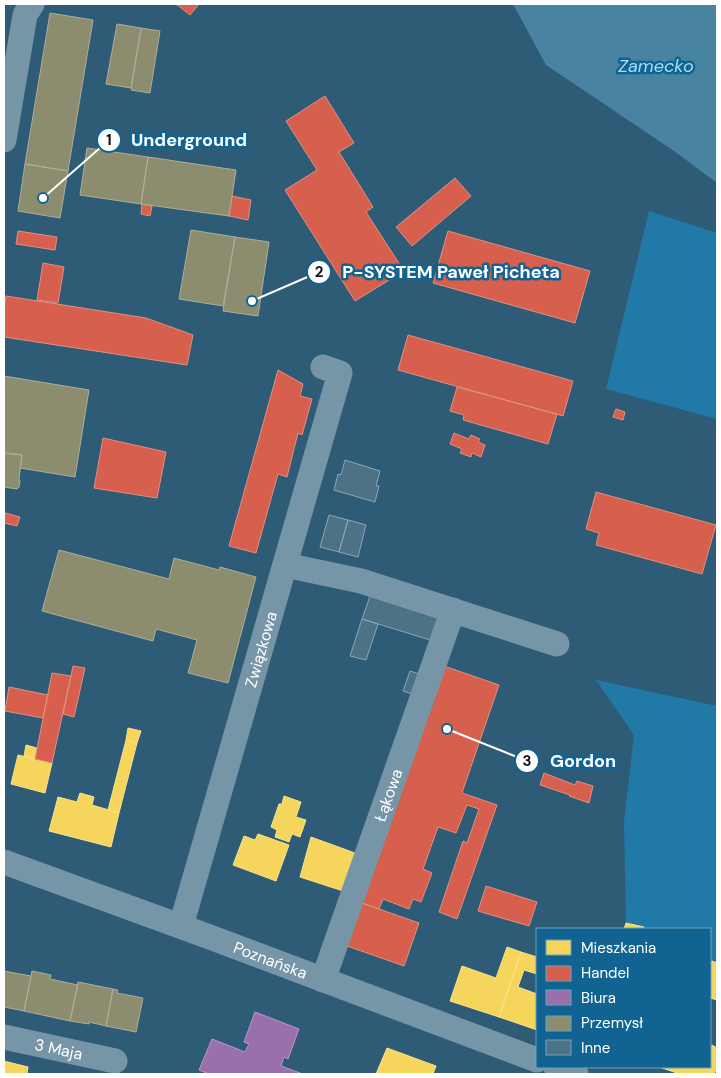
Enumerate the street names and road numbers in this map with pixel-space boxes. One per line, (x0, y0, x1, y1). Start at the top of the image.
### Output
street label: Związkowa (240, 609, 281, 690)
street label: Łąkowa (369, 766, 407, 824)
street label: Poznańska (231, 936, 311, 983)
street label: 3 Maja (33, 1033, 85, 1064)

